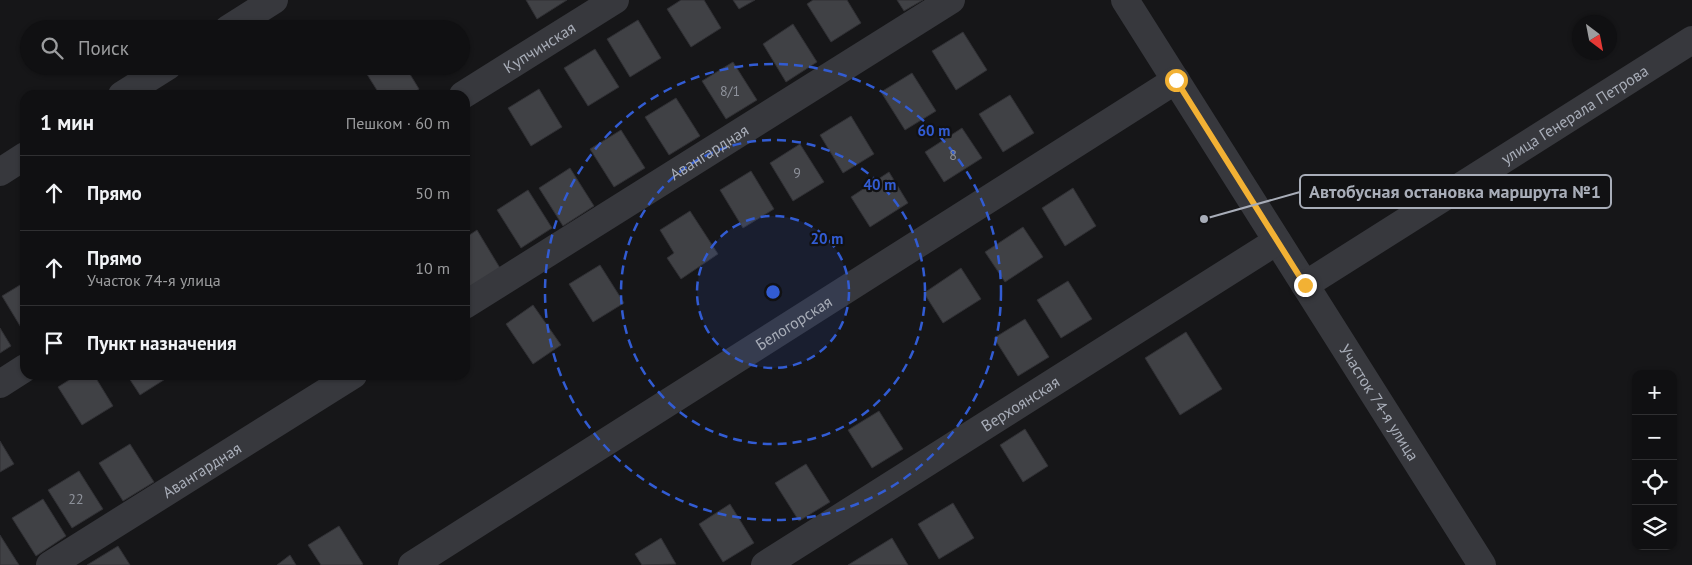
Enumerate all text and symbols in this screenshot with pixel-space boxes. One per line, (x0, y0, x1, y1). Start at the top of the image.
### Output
north arrow (1572, 15, 1617, 60)
street label: Купчинская (499, 17, 579, 77)
search box (20, 20, 470, 75)
icon: search (38, 34, 66, 62)
text: Поиск (78, 36, 129, 60)
street label: улица Генерала Петрова (1497, 60, 1652, 168)
route start (1165, 69, 1188, 92)
house number: 8/1 (720, 82, 740, 100)
text: 1 мин (40, 109, 94, 136)
text: Пешком · 60 m (346, 113, 450, 133)
street label: Авангардная (666, 120, 752, 184)
text: 60 m (918, 121, 950, 140)
house number: 8 (949, 146, 957, 164)
house number: 9 (793, 164, 801, 182)
text: 40 m (864, 175, 896, 194)
callout: Автобусная остановка маршрута №1 (1300, 175, 1611, 208)
icon: ahead (40, 179, 68, 207)
text: Автобусная остановка маршрута №1 (1309, 180, 1601, 203)
text: Прямо (87, 181, 142, 205)
text: 50 m (415, 183, 450, 203)
text: 20 m (811, 229, 843, 248)
text: Прямо (87, 246, 142, 270)
icon: ahead (40, 254, 68, 282)
text: 10 m (415, 258, 450, 278)
text: Участок 74-я улица (87, 270, 221, 290)
route end (1294, 274, 1317, 297)
centre of rings (764, 283, 782, 301)
street label: Белогорская (752, 291, 835, 354)
icon: arrive (40, 329, 68, 357)
text: Пункт назначения (87, 331, 237, 355)
street label: Участок 74-я улица (1335, 341, 1423, 464)
map controls (1632, 370, 1677, 550)
button: + (1632, 370, 1677, 415)
street label: Верхоянская (977, 371, 1063, 436)
button: − (1632, 415, 1677, 460)
street label: Авангардная (159, 438, 245, 502)
button: locate (1632, 460, 1677, 505)
house number: 22 (68, 490, 84, 508)
button: layers (1632, 505, 1677, 550)

